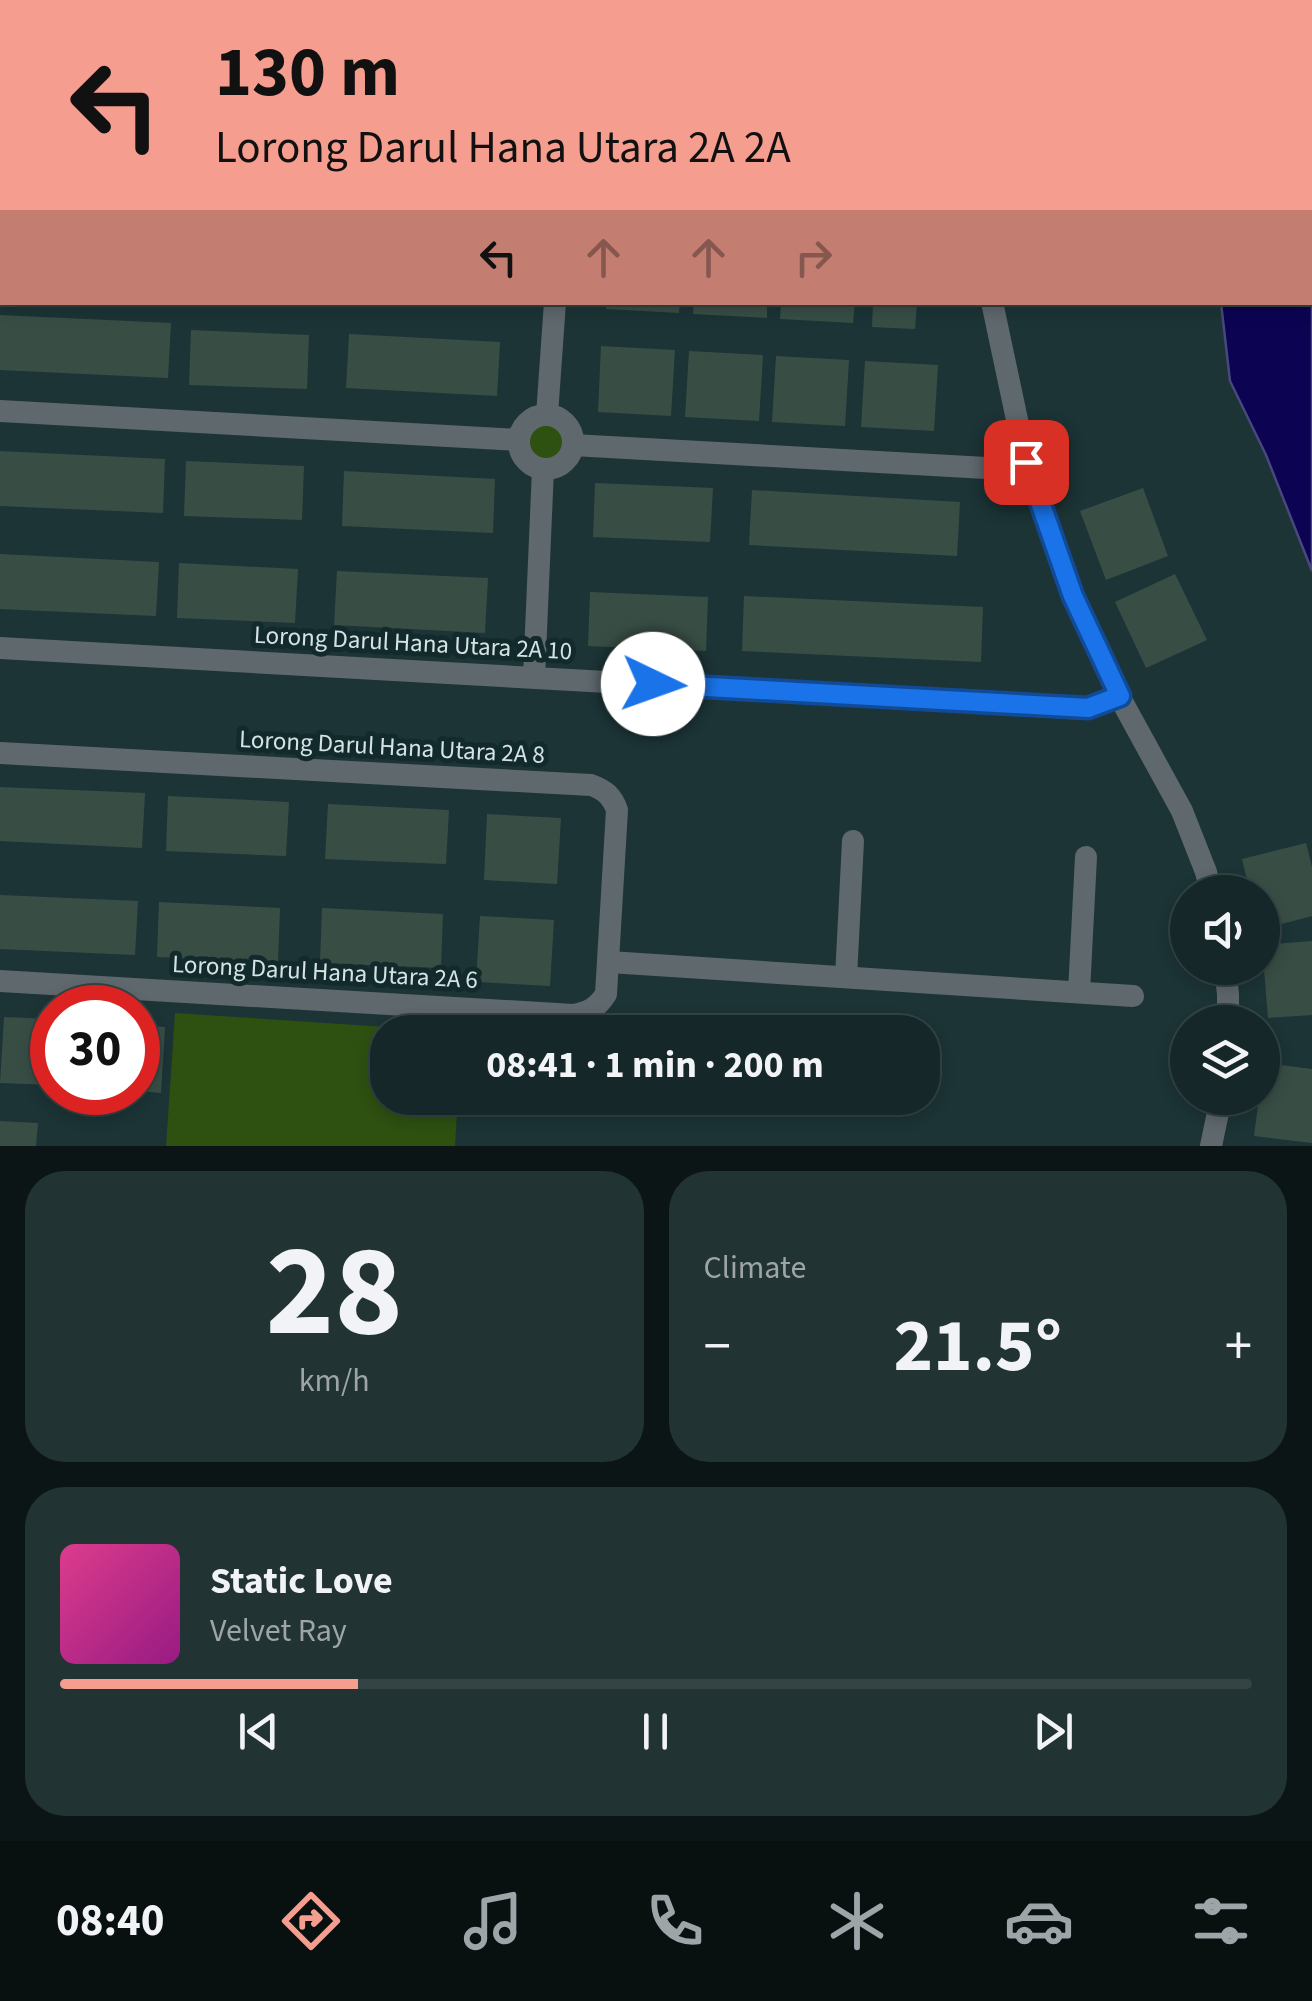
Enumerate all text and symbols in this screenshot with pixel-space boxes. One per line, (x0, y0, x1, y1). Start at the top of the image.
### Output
text: 130 m (215, 23, 400, 123)
icon: left (50, 40, 180, 170)
text: Lorong Darul Hana Utara 2A 2A (215, 116, 791, 180)
icon: left (471, 230, 526, 285)
icon: ahead (576, 230, 631, 285)
icon: ahead (681, 230, 736, 285)
icon: right (786, 230, 841, 285)
pin (984, 420, 1069, 505)
icon: arrive (999, 435, 1054, 490)
street label: Lorong Darul Hana Utara 2A 10 (253, 617, 573, 669)
position arrow (601, 632, 705, 736)
street label: Lorong Darul Hana Utara 2A 8 (238, 721, 546, 773)
map controls (1170, 875, 1280, 1115)
button: sound (1170, 875, 1280, 985)
street label: Lorong Darul Hana Utara 2A 6 (171, 946, 479, 998)
speed limit sign: 30 (30, 985, 160, 1115)
button: layers (1170, 1005, 1280, 1115)
text: 08:41 · 1 min · 200 m (486, 1038, 824, 1092)
text: 28 (266, 1200, 403, 1385)
text: Climate (704, 1245, 806, 1291)
text: 21.5° (893, 1293, 1062, 1400)
text: − (704, 1308, 731, 1386)
text: + (1225, 1308, 1252, 1386)
text: km/h (299, 1358, 370, 1404)
text: Static Love (210, 1554, 393, 1608)
text: Velvet Ray (210, 1608, 347, 1654)
icon: previous (231, 1704, 286, 1759)
icon: pause (628, 1704, 683, 1759)
icon: next (1026, 1704, 1081, 1759)
icon: directions (276, 1886, 346, 1956)
icon: music (458, 1886, 528, 1956)
icon: phone (640, 1886, 710, 1956)
icon: climate (822, 1886, 892, 1956)
icon: car (1004, 1886, 1074, 1956)
icon: filters (1186, 1886, 1256, 1956)
text: 08:40 (56, 1889, 165, 1953)

